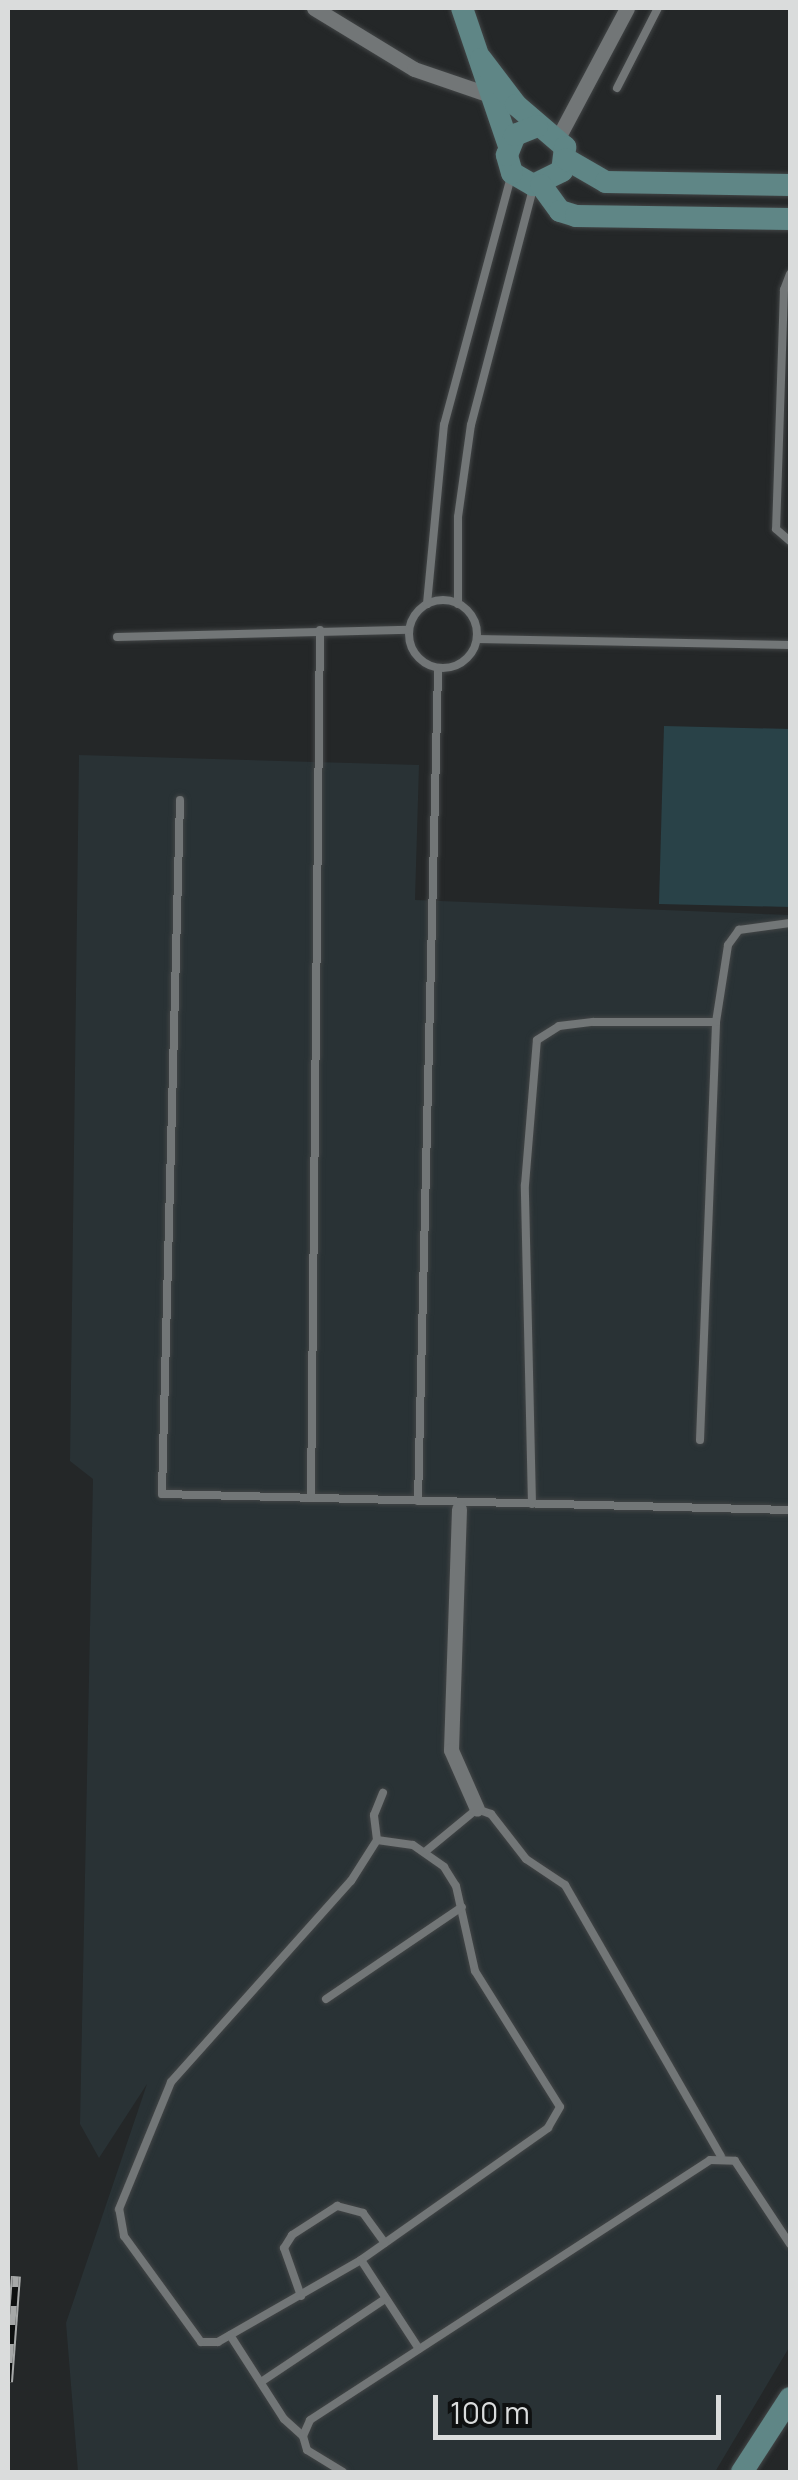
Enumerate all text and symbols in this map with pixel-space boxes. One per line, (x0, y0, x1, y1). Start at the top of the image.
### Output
scale bar (438, 2375, 726, 2437)
text: 100 m (450, 2392, 530, 2433)

